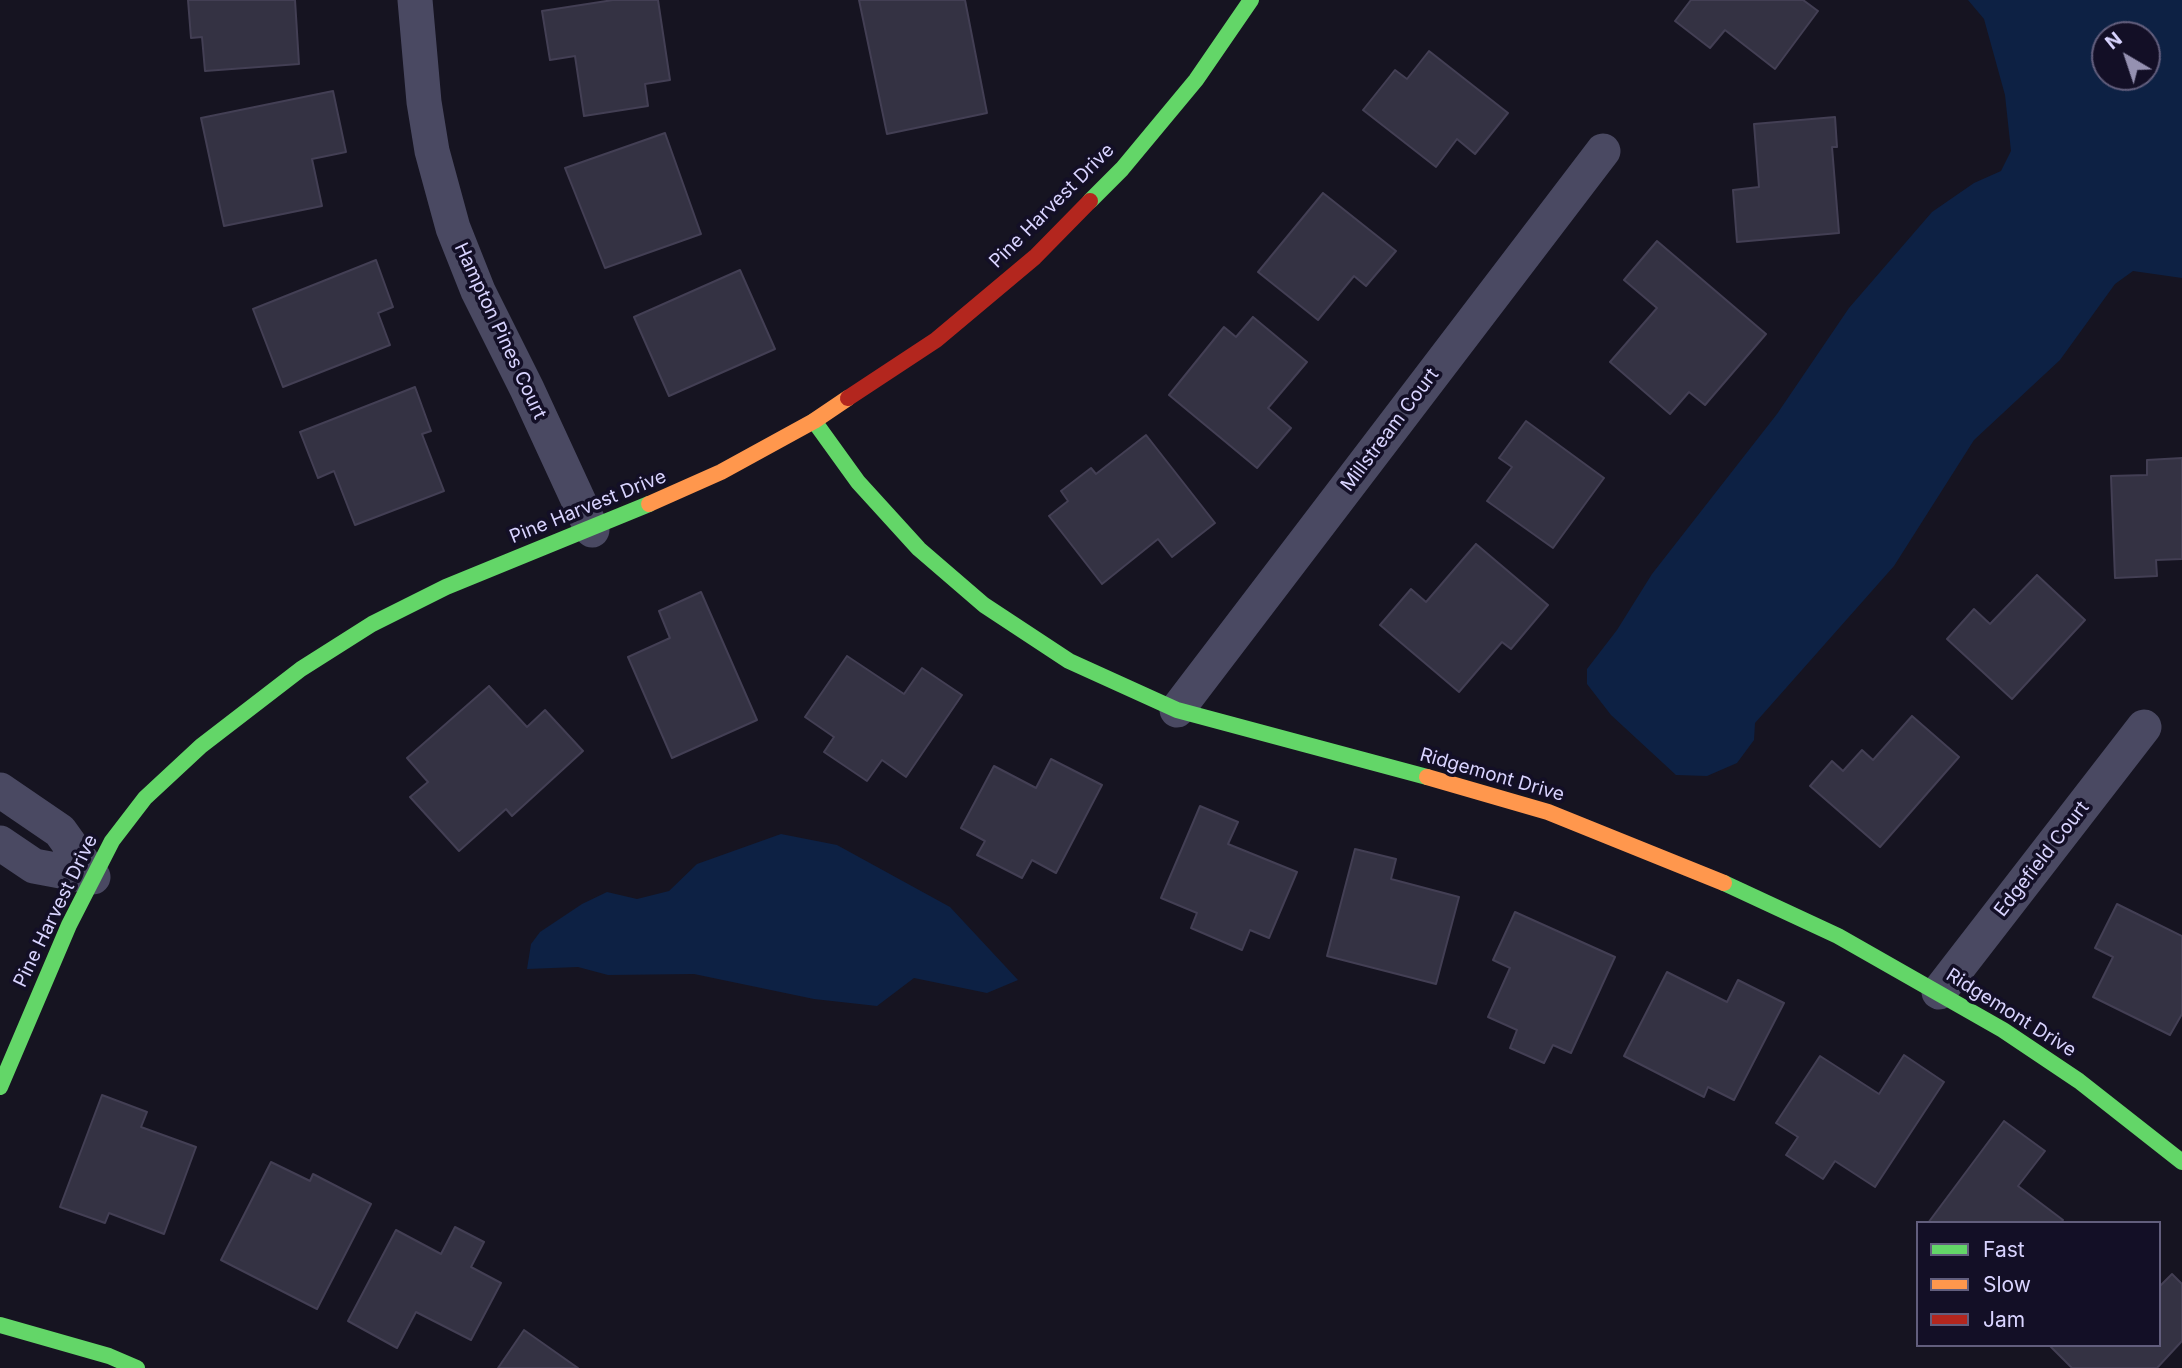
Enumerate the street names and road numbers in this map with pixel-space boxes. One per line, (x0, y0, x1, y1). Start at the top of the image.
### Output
street label: Pine Harvest Drive (985, 139, 1119, 273)
street label: Hampton Pines Court (449, 239, 551, 423)
street label: Millstream Court (1336, 364, 1444, 496)
street label: Pine Harvest Drive (506, 465, 670, 549)
street label: Ridgemont Drive (1417, 743, 1567, 807)
street label: Edgefield Court (1990, 797, 2094, 921)
street label: Pine Harvest Drive (9, 831, 103, 991)
street label: Ridgemont Drive (1942, 964, 2080, 1062)

